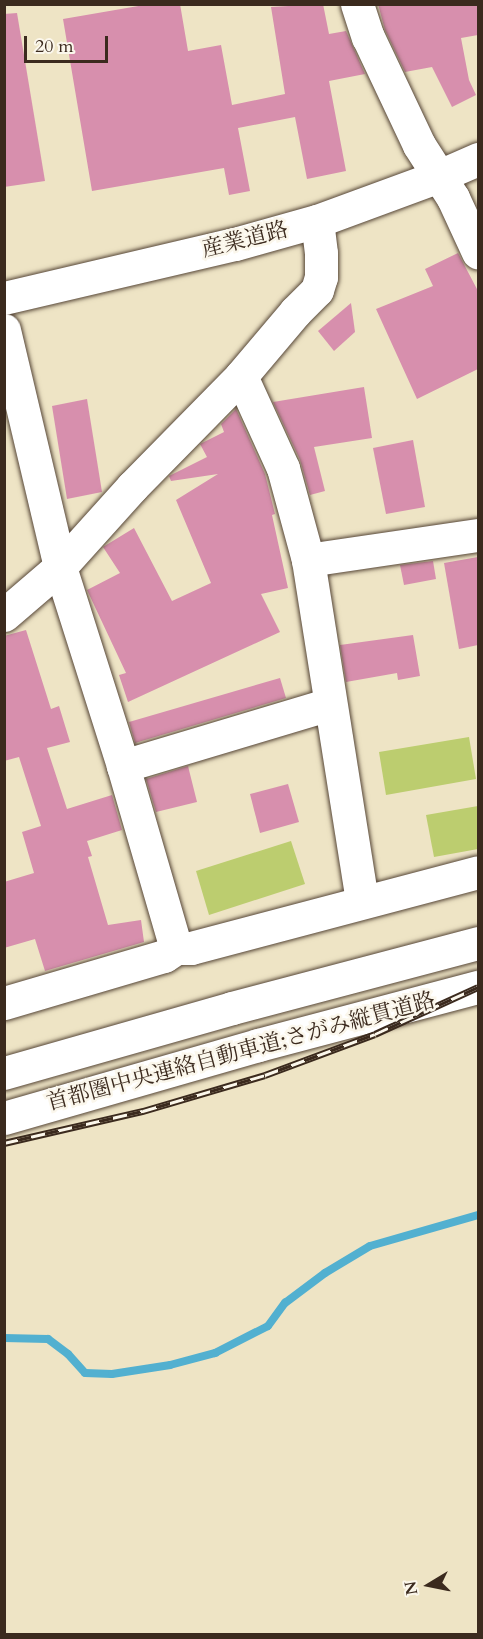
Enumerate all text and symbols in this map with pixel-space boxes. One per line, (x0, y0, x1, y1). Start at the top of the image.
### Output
scale bar (27, 24, 111, 62)
text: 20 m (35, 34, 74, 59)
street label: 産業道路 (199, 217, 291, 263)
street label: 首都圏中央連絡自動車道;さがみ縦貫道路 (44, 987, 438, 1117)
north arrow (399, 1555, 459, 1615)
text: N (399, 1579, 423, 1597)

